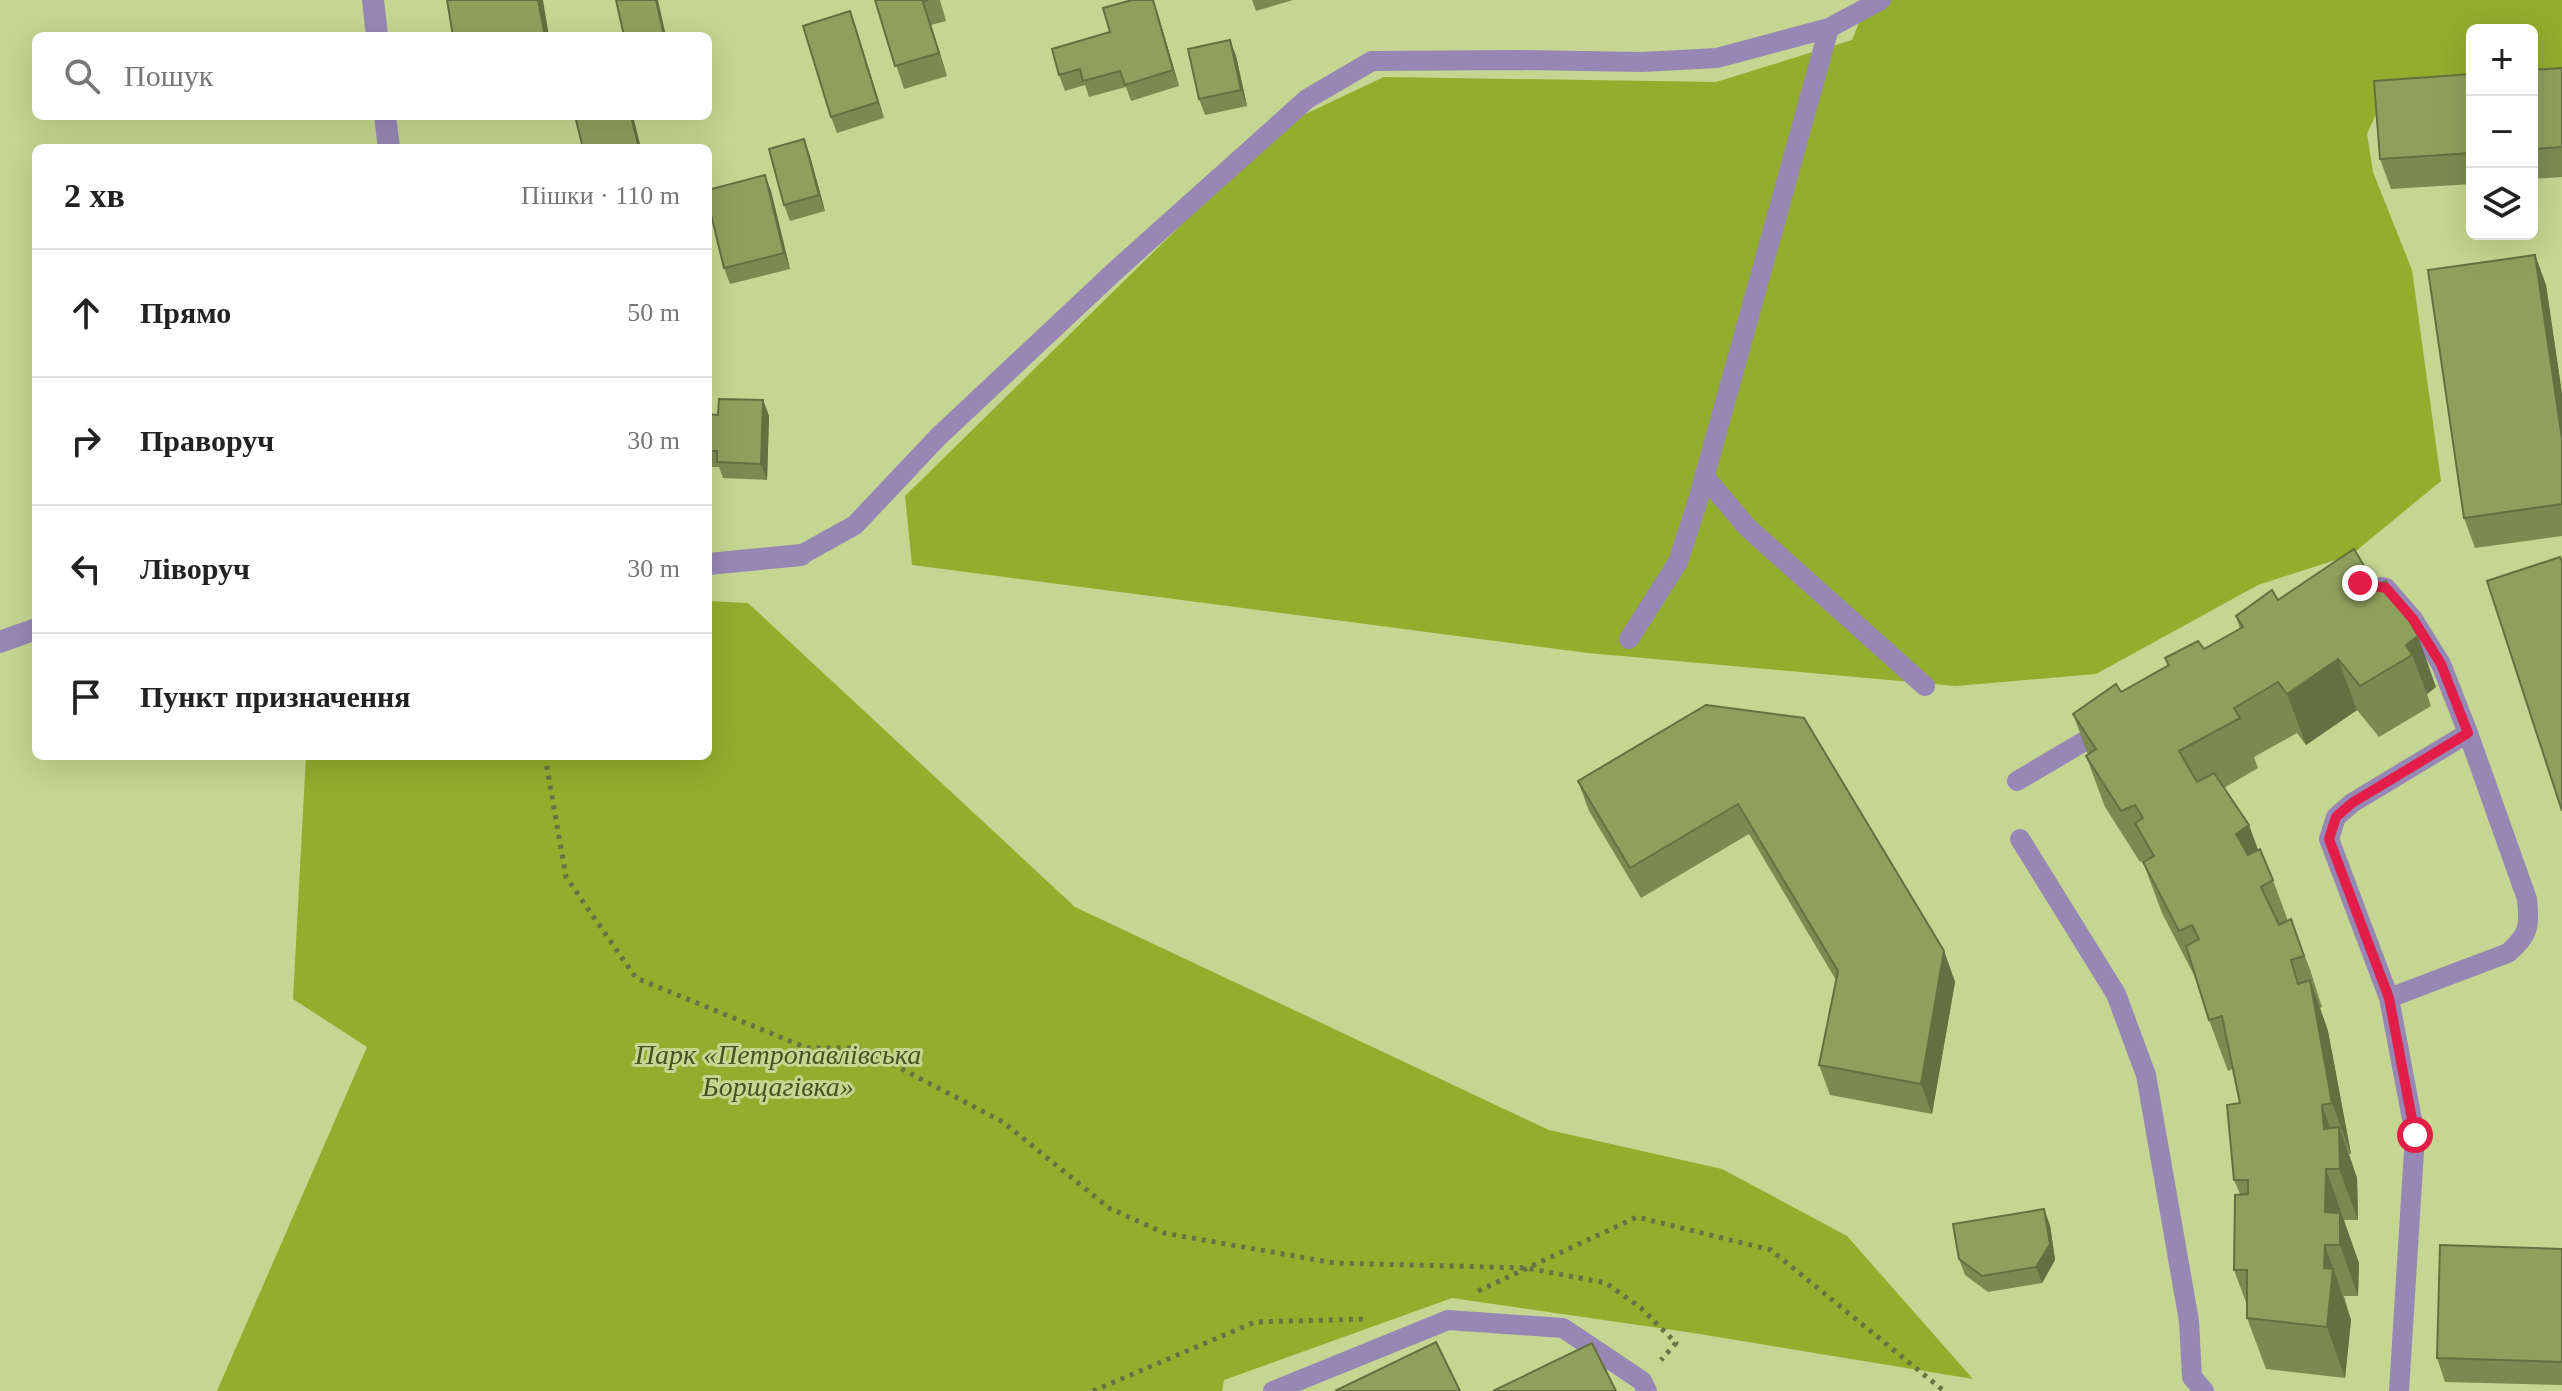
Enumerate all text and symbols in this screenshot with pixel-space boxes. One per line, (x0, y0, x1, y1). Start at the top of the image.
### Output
map controls (2466, 24, 2538, 240)
button: + (2466, 24, 2538, 96)
search box (32, 32, 712, 120)
icon: search (60, 54, 104, 98)
text: Пошук (124, 59, 213, 92)
button: − (2466, 96, 2538, 168)
button: layers (2466, 168, 2538, 240)
text: 2 хв (64, 177, 125, 214)
text: Пішки · 110 m (521, 181, 680, 210)
icon: ahead (64, 291, 108, 335)
text: Прямо (140, 296, 231, 329)
text: 50 m (627, 298, 680, 327)
icon: right (64, 419, 108, 463)
text: Праворуч (140, 424, 274, 457)
text: 30 m (627, 426, 680, 455)
icon: left (64, 547, 108, 591)
text: Ліворуч (140, 552, 250, 585)
text: 30 m (627, 554, 680, 583)
route end (2342, 565, 2378, 601)
icon: arrive (64, 675, 108, 719)
text: Пункт призначення (140, 680, 411, 713)
park label: Парк «Петропавлівська Борщагівка» (634, 1039, 921, 1102)
route start (2397, 1117, 2433, 1153)

